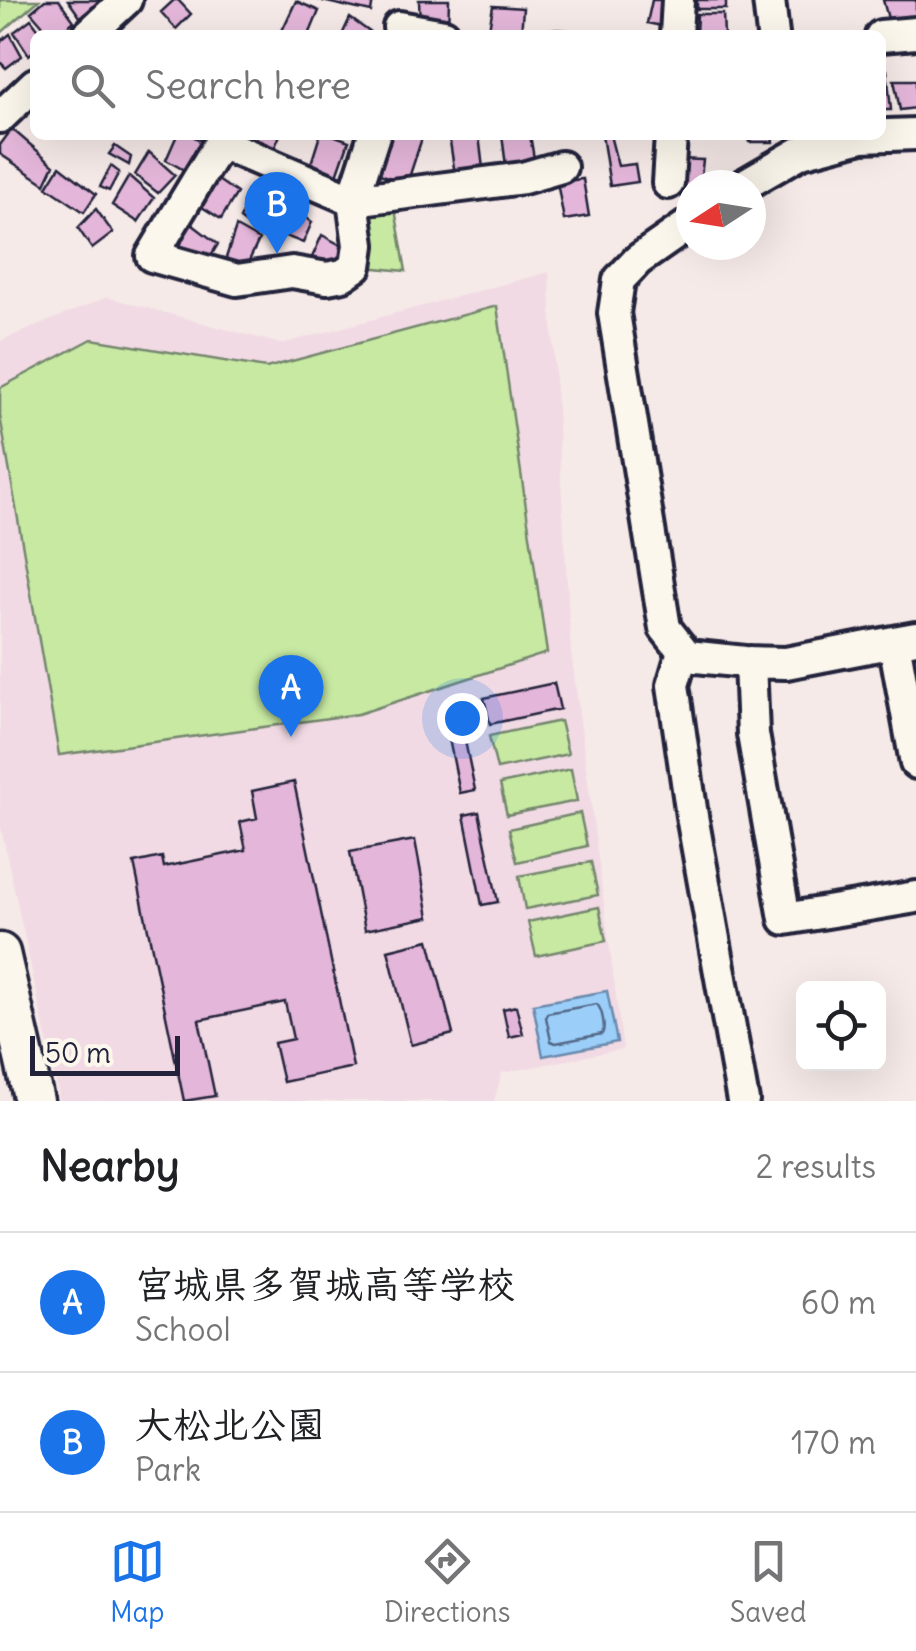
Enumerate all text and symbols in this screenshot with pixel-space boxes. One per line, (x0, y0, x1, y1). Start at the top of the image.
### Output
search box (30, 30, 886, 140)
icon: search (65, 58, 120, 113)
text: Search here (145, 62, 351, 109)
north arrow (676, 170, 766, 260)
pin: B (244, 172, 310, 254)
pin: A (258, 654, 324, 737)
your location (437, 693, 488, 744)
map controls (796, 981, 886, 1071)
button: locate (796, 981, 886, 1071)
scale bar (30, 1031, 180, 1076)
text: 50 m (45, 1035, 111, 1071)
text: Nearby (40, 1140, 179, 1192)
text: 2 results (756, 1146, 876, 1187)
text: 宮城県多賀城高等学校 (135, 1261, 515, 1308)
text: A (62, 1282, 83, 1323)
text: 60 m (801, 1282, 876, 1323)
text: School (135, 1309, 231, 1350)
text: 大松北公園 (135, 1401, 325, 1448)
text: B (62, 1422, 83, 1463)
text: 170 m (791, 1422, 876, 1463)
text: Park (135, 1449, 201, 1490)
tab: Map (110, 1534, 165, 1630)
tab: Directions (384, 1534, 510, 1630)
tab: Saved (730, 1534, 806, 1630)

